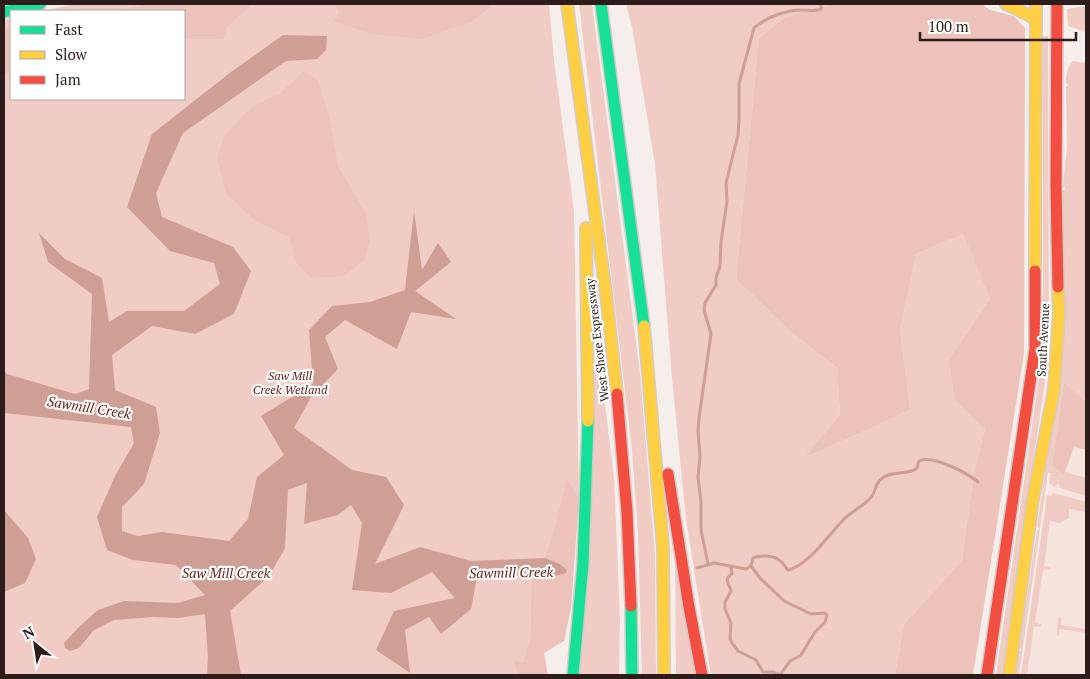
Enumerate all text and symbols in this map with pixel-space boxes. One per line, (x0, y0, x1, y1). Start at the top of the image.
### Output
legend (10, 10, 185, 100)
scale bar (920, 10, 1076, 42)
text: 100 m (928, 16, 969, 36)
text: Fast (55, 19, 83, 39)
text: Slow (55, 44, 88, 64)
text: Jam (55, 69, 81, 89)
street label: West Shore Expressway (582, 276, 612, 403)
street label: South Avenue (1034, 303, 1052, 377)
park label: Saw Mill Creek Wetland (253, 368, 328, 397)
water label: Sawmill Creek (46, 391, 132, 423)
water label: Sawmill Creek (469, 562, 554, 582)
water label: Saw Mill Creek (182, 563, 271, 582)
north arrow (10, 619, 60, 669)
text: N (19, 621, 38, 643)

